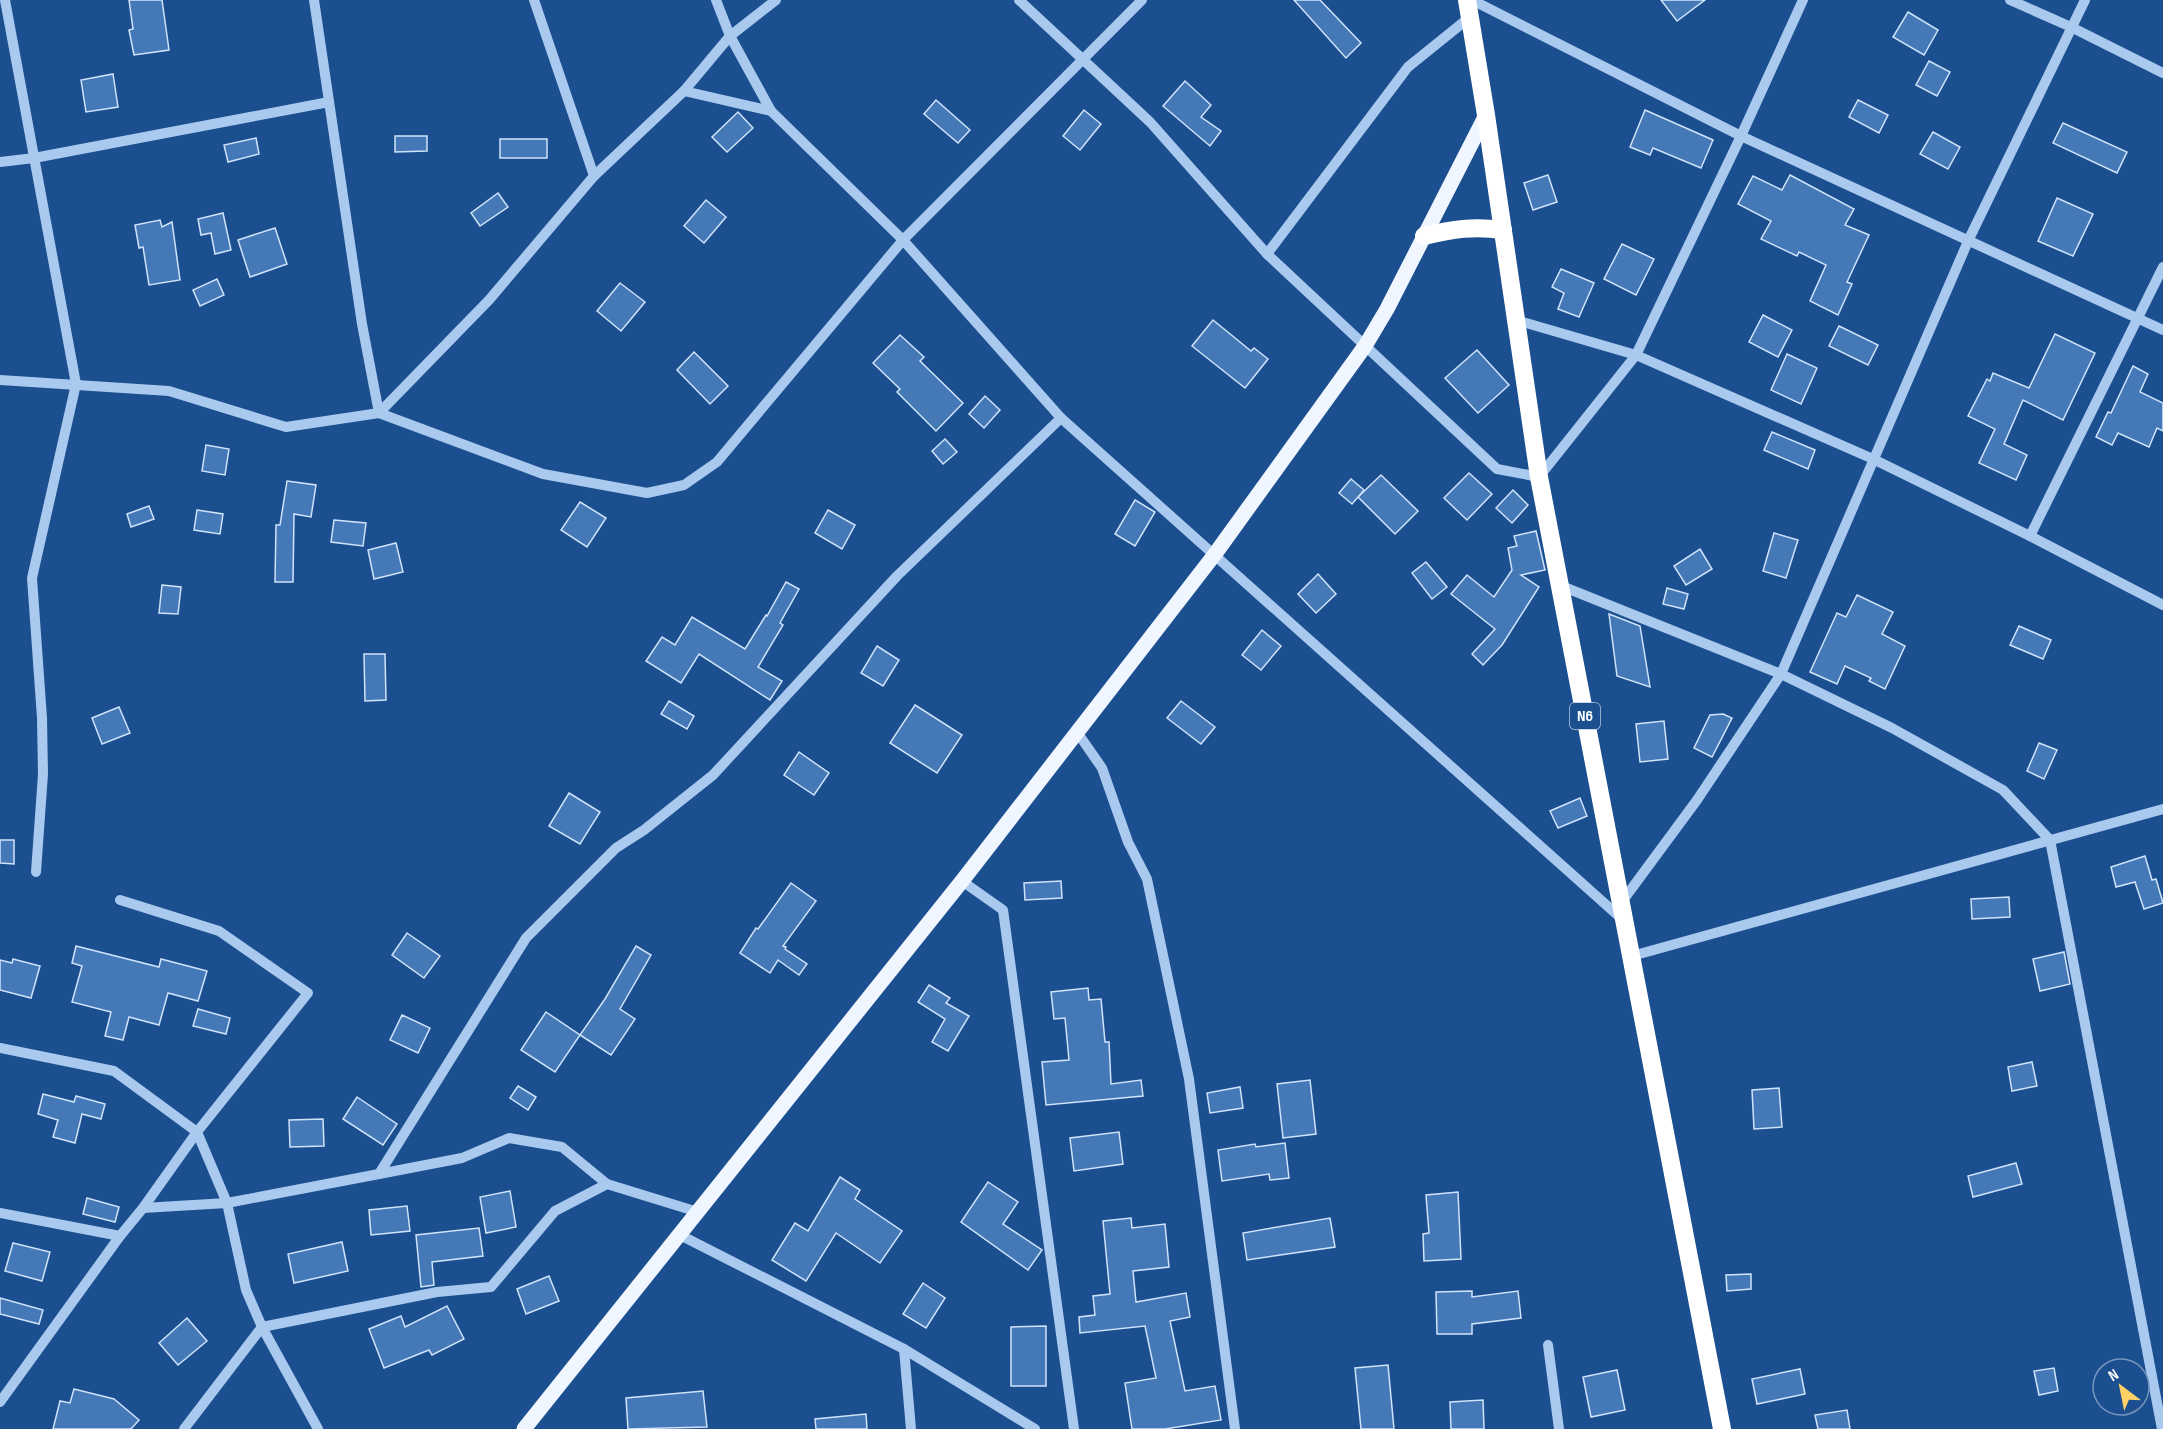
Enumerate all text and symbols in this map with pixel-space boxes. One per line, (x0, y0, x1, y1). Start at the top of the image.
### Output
road number: N6 (1570, 703, 1600, 729)
north arrow (2091, 1357, 2151, 1417)
text: N (2105, 1365, 2123, 1386)

